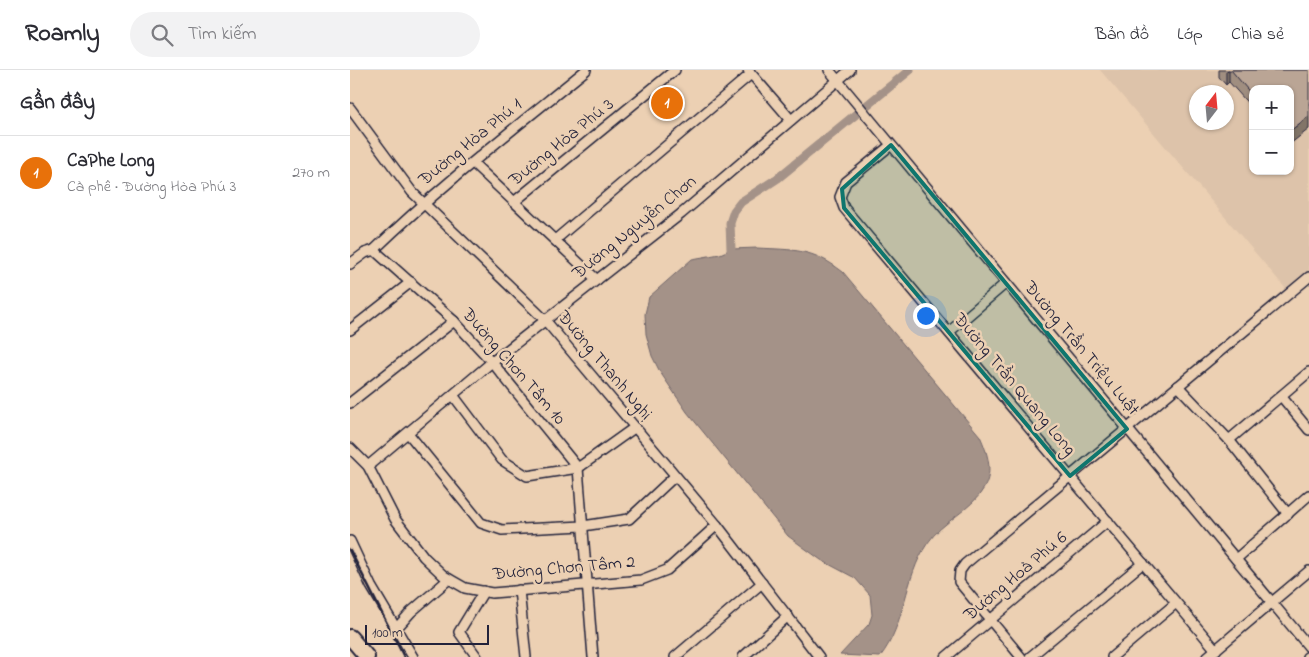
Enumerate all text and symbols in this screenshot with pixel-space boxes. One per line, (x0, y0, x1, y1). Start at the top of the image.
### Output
search box (130, 12, 480, 57)
text: Roamly (25, 17, 100, 52)
icon: search (148, 21, 176, 49)
text: Tìm kiếm (188, 21, 257, 48)
text: Bản đồ (1095, 22, 1149, 48)
text: Lớp (1177, 22, 1203, 48)
text: Chia sẻ (1231, 22, 1284, 48)
pin: 1 (651, 84, 683, 122)
north arrow (1189, 85, 1234, 130)
map controls (1249, 85, 1294, 175)
button: + (1249, 85, 1294, 130)
text: Gần đây (20, 88, 95, 118)
street label: Đường Hòa Phú 3 (503, 92, 621, 195)
street label: Đường Hòa Phú 1 (413, 93, 529, 194)
button: − (1249, 130, 1294, 175)
text: CaPhe Long (67, 148, 155, 175)
text: 1 (33, 161, 39, 185)
text: 270 m (292, 161, 330, 185)
street label: Đường Nguyễn Chơn (566, 170, 704, 288)
text: Cà phê · Đường Hòa Phú 3 (67, 175, 236, 199)
street label: Đường Trần Triệu Luật (1015, 275, 1145, 423)
street label: Đường Chơn Tâm 10 (453, 302, 571, 432)
your location (913, 303, 939, 329)
street label: Đường Thanh Nghị (549, 305, 658, 427)
street label: Đường Trần Quang Long (945, 307, 1082, 463)
street label: Đường Hoà Phú 6 (958, 526, 1074, 630)
street label: Đường Chơn Tâm 2 (491, 550, 636, 589)
scale bar (365, 622, 489, 645)
text: 100 m (372, 623, 403, 644)

